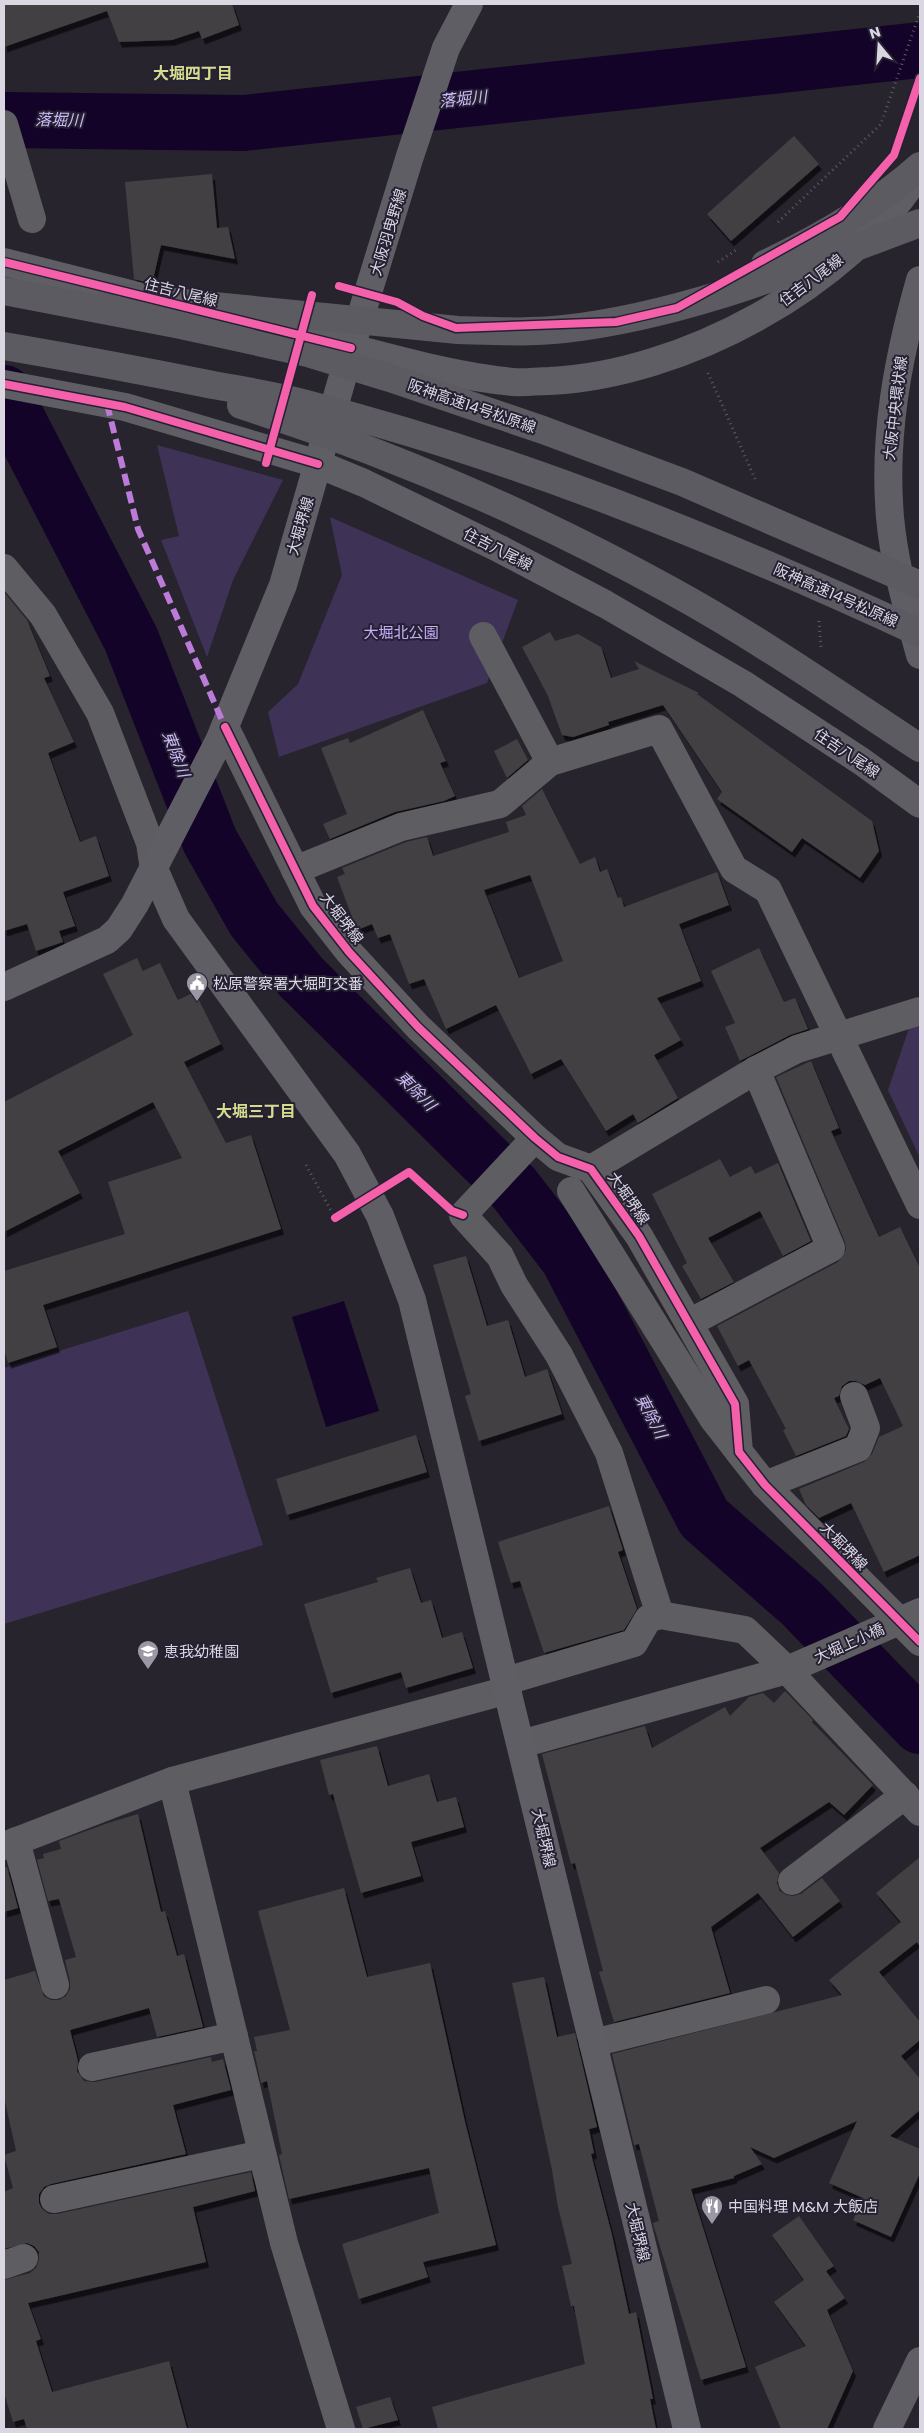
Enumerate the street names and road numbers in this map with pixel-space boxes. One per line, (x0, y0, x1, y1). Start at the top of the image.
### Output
street label: 大阪羽曳野線 (365, 186, 411, 278)
street label: 住吉八尾線 (775, 249, 847, 311)
street label: 住吉八尾線 (142, 273, 220, 311)
street label: 大阪中央環状線 (878, 355, 912, 461)
street label: 阪神高速14号松原線 (405, 374, 539, 438)
street label: 大堀堺線 (282, 494, 318, 558)
street label: 住吉八尾線 (460, 523, 536, 575)
street label: 阪神高速14号松原線 (770, 558, 902, 632)
street label: 住吉八尾線 (810, 723, 884, 783)
street label: 大堀堺線 (316, 888, 368, 948)
street label: 大堀堺線 (603, 1167, 655, 1229)
street label: 大堀堺線 (816, 1517, 872, 1575)
street label: 大堀上小橋 (810, 1618, 888, 1668)
street label: 大堀堺線 (527, 1806, 561, 1870)
street label: 大堀堺線 (621, 2200, 655, 2264)

